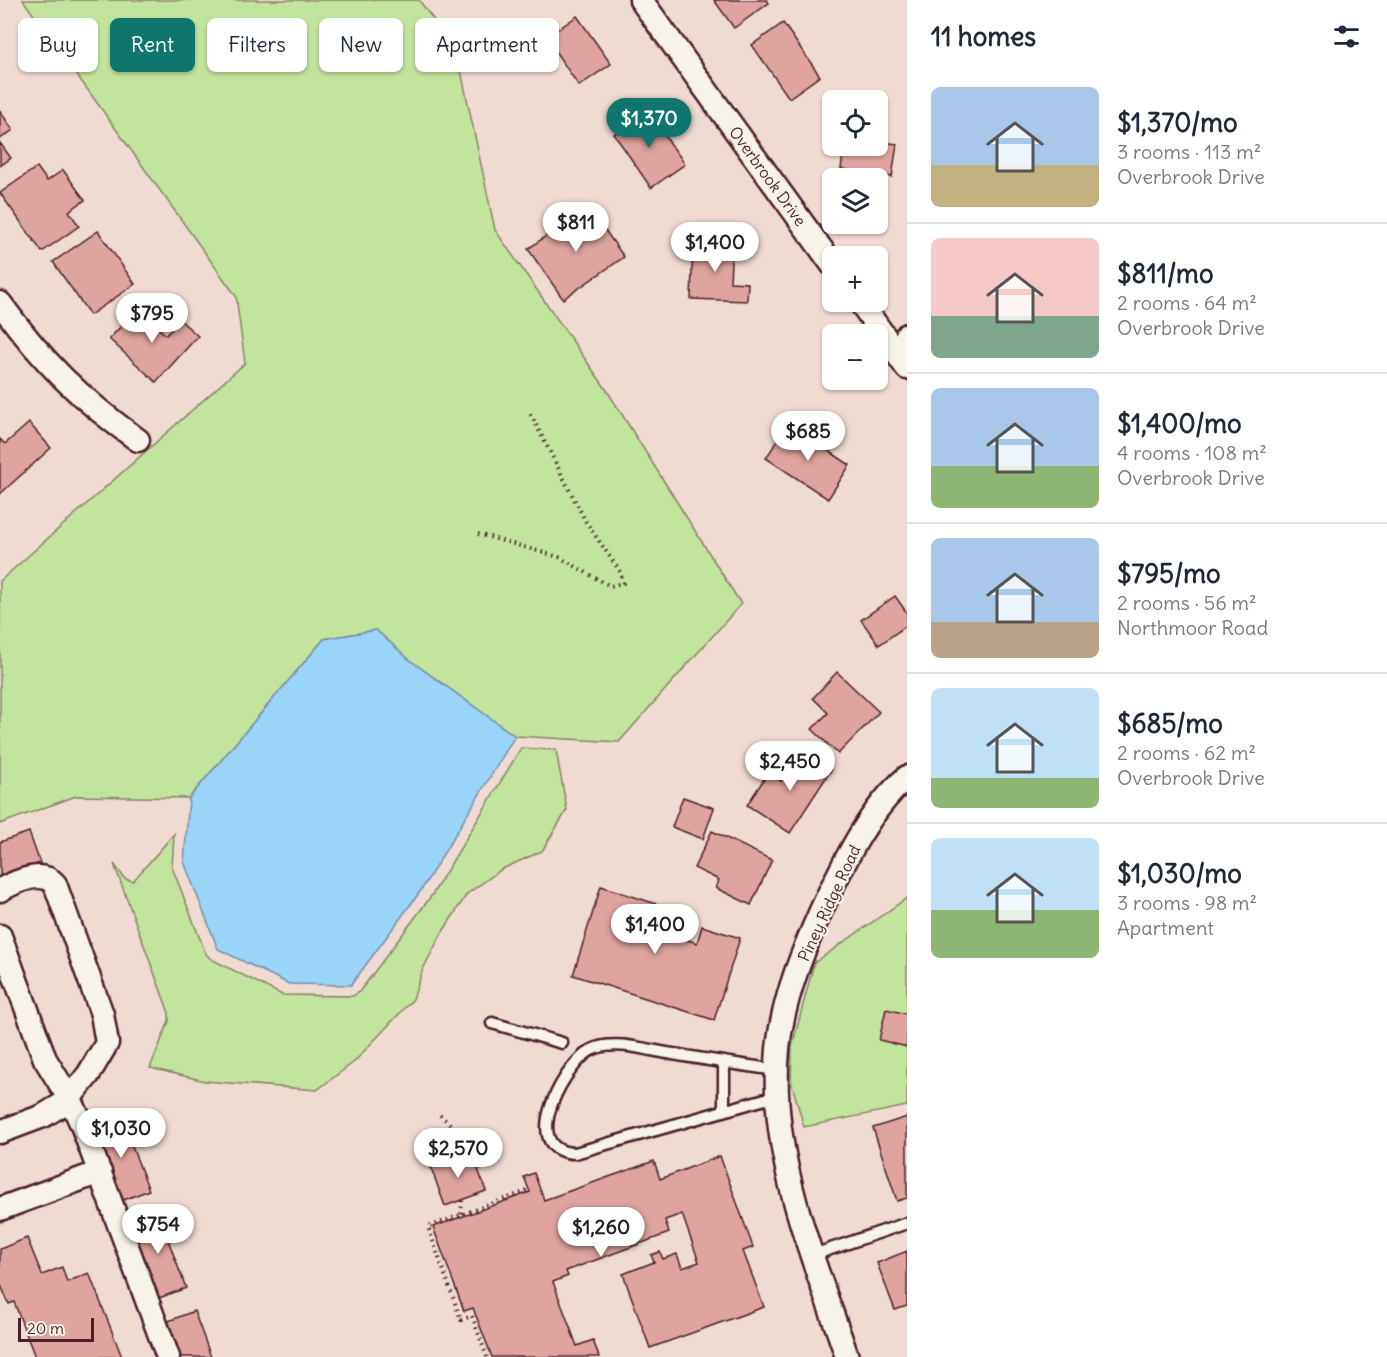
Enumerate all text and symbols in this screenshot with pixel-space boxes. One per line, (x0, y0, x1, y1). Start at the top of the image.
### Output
chip: Buy (18, 18, 98, 72)
chip: Rent (110, 18, 195, 72)
chip: Filters (207, 18, 307, 72)
chip: New (319, 18, 403, 72)
chip: Apartment (415, 18, 559, 72)
text: 11 homes (931, 20, 1036, 53)
icon: filters (1330, 20, 1363, 53)
map controls (822, 90, 888, 390)
button: locate (822, 90, 888, 156)
pin: $1,370 (600, 98, 698, 149)
text: $1,370 (620, 105, 678, 130)
text: $1,370/mo (1117, 106, 1238, 139)
icon: home (979, 111, 1051, 183)
street label: Overbrook Drive (725, 122, 811, 230)
text: 3 rooms · 113 m² (1117, 139, 1261, 164)
text: Overbrook Drive (1117, 164, 1265, 189)
button: layers (822, 168, 888, 234)
pin: $811 (540, 202, 612, 253)
text: $811 (557, 209, 595, 234)
pin: $1,400 (666, 222, 764, 273)
text: $1,400 (685, 229, 745, 254)
button: + (822, 246, 888, 312)
text: $811/mo (1117, 257, 1214, 290)
icon: home (979, 262, 1051, 334)
text: 2 rooms · 64 m² (1117, 290, 1257, 315)
pin: $795 (116, 293, 188, 344)
text: $795 (130, 300, 174, 325)
text: Overbrook Drive (1117, 315, 1265, 340)
button: − (822, 324, 888, 390)
text: $1,400/mo (1117, 407, 1242, 440)
pin: $685 (772, 411, 844, 462)
icon: home (979, 412, 1051, 484)
text: $685 (785, 418, 831, 443)
text: 4 rooms · 108 m² (1117, 440, 1267, 465)
text: Overbrook Drive (1117, 465, 1265, 490)
text: $795/mo (1117, 557, 1221, 590)
icon: home (979, 562, 1051, 634)
text: 2 rooms · 56 m² (1117, 590, 1257, 615)
text: Northmoor Road (1117, 615, 1268, 640)
text: $685/mo (1117, 707, 1223, 740)
icon: home (979, 712, 1051, 784)
text: 2 rooms · 62 m² (1117, 740, 1256, 765)
pin: $2,450 (741, 741, 839, 792)
text: $2,450 (759, 748, 821, 773)
text: Overbrook Drive (1117, 765, 1265, 790)
street label: Piney Ridge Road (793, 842, 865, 964)
text: $1,030/mo (1117, 857, 1242, 890)
icon: home (979, 862, 1051, 934)
text: 3 rooms · 98 m² (1117, 890, 1257, 915)
pin: $1,400 (606, 904, 704, 955)
text: $1,400 (625, 911, 685, 936)
text: Apartment (1117, 915, 1214, 940)
pin: $1,030 (72, 1108, 170, 1159)
text: $1,030 (91, 1115, 151, 1140)
pin: $2,570 (409, 1128, 507, 1179)
text: $2,570 (428, 1135, 488, 1160)
pin: $754 (122, 1204, 194, 1255)
pin: $1,260 (552, 1207, 650, 1258)
text: $754 (136, 1211, 180, 1236)
text: $1,260 (572, 1214, 630, 1239)
scale bar (18, 1315, 94, 1342)
text: 20 m (27, 1318, 64, 1338)

